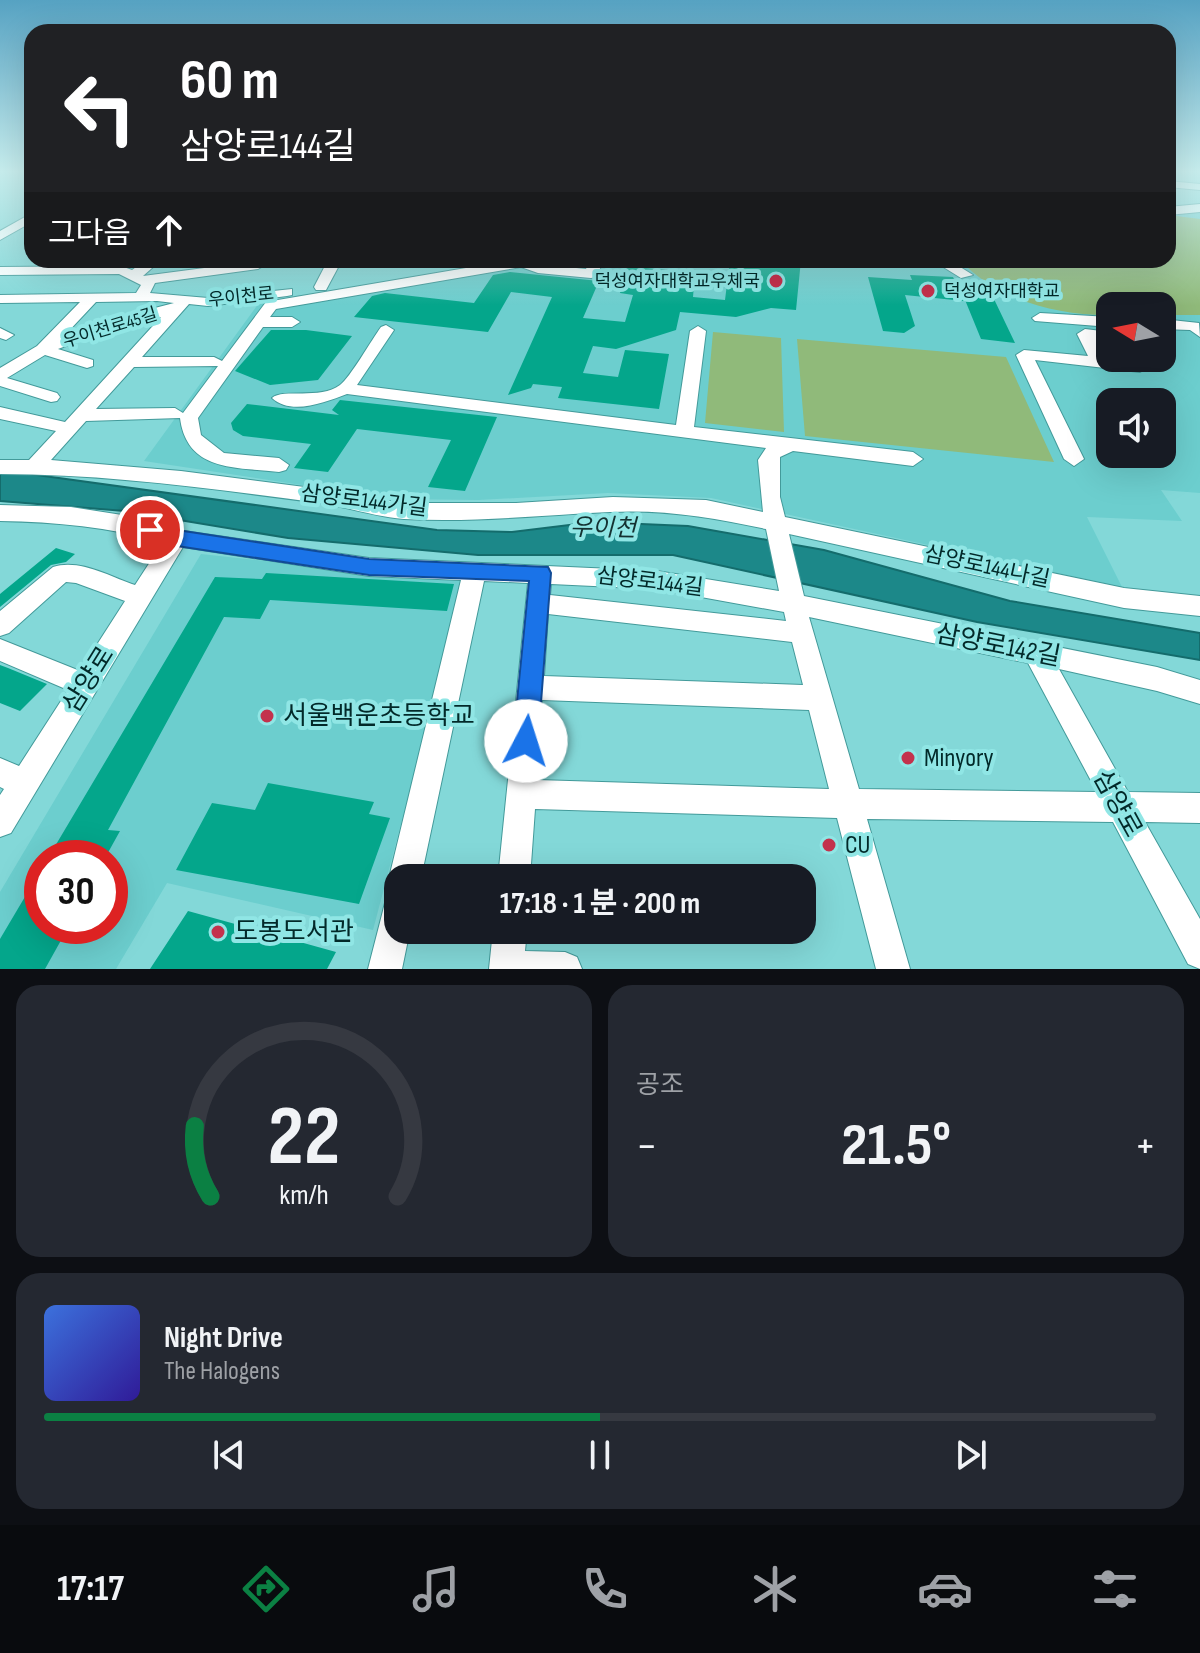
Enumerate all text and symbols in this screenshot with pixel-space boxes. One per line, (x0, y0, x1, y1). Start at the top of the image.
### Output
text: 60 m (180, 48, 279, 115)
icon: left (48, 56, 152, 160)
text: 삼양로144길 (180, 126, 355, 169)
icon: ahead (147, 208, 191, 252)
text: 그다음 (48, 216, 131, 252)
place label: 덕성여자대학교우체국 (594, 271, 760, 292)
marker: 덕성여자대학교우체국 (767, 272, 785, 290)
place label: 덕성여자대학교 (944, 281, 1060, 302)
marker: 덕성여자대학교 (919, 282, 937, 300)
street label: 우이천로 (207, 283, 275, 311)
north arrow (1096, 292, 1176, 372)
map controls (1096, 292, 1176, 468)
street label: 우이천로45길 (60, 304, 160, 352)
button: sound (1096, 388, 1176, 468)
street label: 삼양로144가길 (299, 480, 429, 522)
pin (116, 496, 184, 564)
icon: arrive (128, 508, 172, 552)
water label: 우이천 (570, 513, 639, 543)
street label: 삼양로144나길 (922, 541, 1052, 593)
street label: 삼양로144길 (595, 562, 705, 602)
street label: 삼양로142길 (933, 619, 1063, 673)
street label: 삼양로 (57, 641, 121, 719)
position arrow (484, 699, 568, 783)
place label: 서울백운초등학교 (283, 701, 474, 732)
marker: 서울백운초등학교 (258, 707, 276, 725)
place label: Minyory (924, 743, 994, 774)
marker: Minyory (899, 749, 917, 767)
street label: 삼양로 (1086, 765, 1148, 843)
place label: CU (845, 830, 870, 861)
marker: CU (820, 836, 838, 854)
speed limit sign: 30 (24, 840, 128, 944)
text: 17:18 · 1 분 · 200 m (500, 886, 700, 922)
place label: 도봉도서관 (234, 917, 354, 948)
marker: 도봉도서관 (209, 923, 227, 941)
text: 공조 (636, 1070, 684, 1101)
text: 22 (268, 1088, 340, 1188)
text: 21.5° (841, 1110, 951, 1182)
text: − (636, 1120, 658, 1173)
text: + (1134, 1120, 1156, 1173)
text: km/h (279, 1178, 329, 1213)
text: Night Drive (164, 1320, 283, 1356)
text: The Halogens (164, 1356, 280, 1387)
icon: previous (207, 1433, 251, 1477)
icon: pause (578, 1433, 622, 1477)
icon: next (949, 1433, 993, 1477)
icon: directions (238, 1561, 294, 1617)
icon: music (408, 1561, 464, 1617)
icon: phone (577, 1561, 633, 1617)
icon: climate (747, 1561, 803, 1617)
icon: car (917, 1561, 973, 1617)
icon: filters (1087, 1561, 1143, 1617)
text: 17:17 (57, 1568, 124, 1611)

